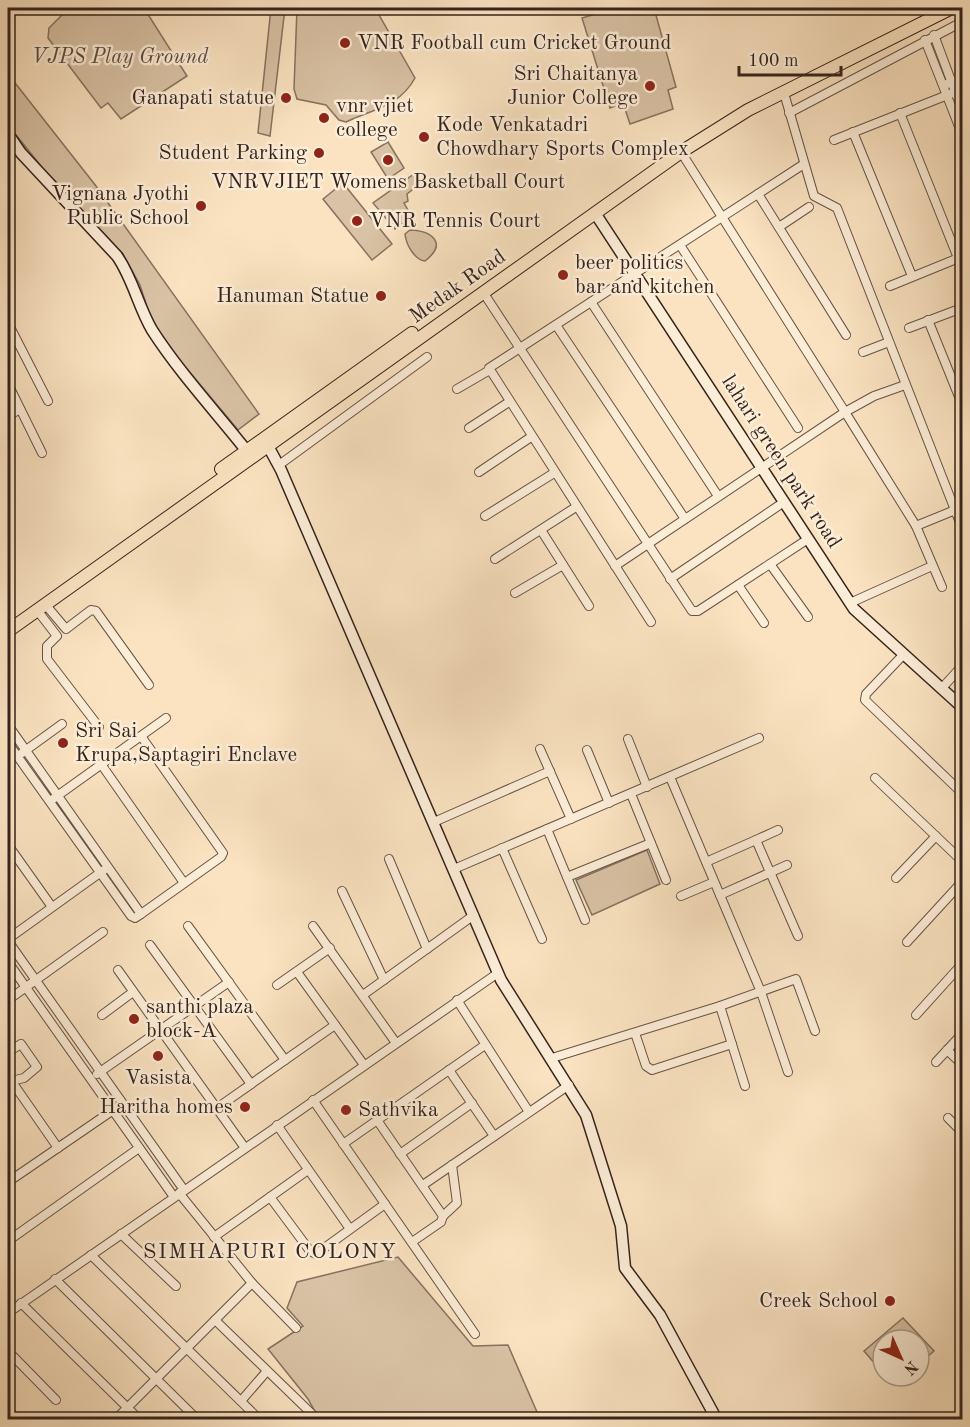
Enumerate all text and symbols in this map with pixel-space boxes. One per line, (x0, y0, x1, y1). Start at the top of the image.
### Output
place label: VNR Football cum Cricket Ground (357, 33, 671, 54)
marker: VNR Football cum Cricket Ground (338, 36, 352, 50)
scale bar (739, 39, 841, 77)
park label: VJPS Play Ground (32, 47, 209, 68)
text: 100 m (748, 52, 799, 70)
place label: Sri Chaitanya Junior College (507, 64, 638, 109)
marker: Sri Chaitanya Junior College (643, 79, 657, 93)
place label: Ganapati statue (132, 88, 274, 109)
marker: Ganapati statue (279, 91, 293, 105)
place label: vnr vjiet college (336, 96, 414, 141)
marker: vnr vjiet college (317, 111, 331, 125)
place label: Kode Venkatadri Chowdhary Sports Complex (436, 115, 689, 160)
marker: Kode Venkatadri Chowdhary Sports Complex (417, 130, 431, 144)
place label: Student Parking (159, 143, 308, 164)
marker: Student Parking (312, 146, 326, 160)
marker: VNRVJIET Womens Basketball Court (381, 153, 395, 167)
place label: VNRVJIET Womens Basketball Court (211, 172, 565, 193)
place label: Vignana Jyothi Public School (51, 184, 189, 229)
marker: Vignana Jyothi Public School (194, 199, 208, 213)
place label: VNR Tennis Court (369, 211, 541, 232)
marker: VNR Tennis Court (350, 214, 364, 228)
street label: Medak Road (406, 246, 510, 328)
place label: beer politics bar and kitchen (575, 253, 715, 298)
marker: beer politics bar and kitchen (556, 268, 570, 282)
place label: Hanuman Statue (216, 286, 369, 307)
marker: Hanuman Statue (374, 289, 388, 303)
street label: lahari green park road (717, 372, 845, 552)
place label: Sri Sai Krupa,Saptagiri Enclave (75, 721, 297, 766)
marker: Sri Sai Krupa,Saptagiri Enclave (56, 736, 70, 750)
place label: santhi plaza block-A (146, 997, 254, 1042)
marker: santhi plaza block-A (127, 1012, 141, 1026)
marker: Vasista (151, 1049, 165, 1063)
place label: Vasista (125, 1068, 191, 1089)
place label: Haritha homes (99, 1097, 233, 1118)
marker: Haritha homes (238, 1100, 252, 1114)
place label: Sathvika (358, 1100, 438, 1121)
marker: Sathvika (339, 1103, 353, 1117)
district label: SIMHAPURI COLONY (143, 1241, 397, 1263)
place label: Creek School (759, 1291, 878, 1312)
marker: Creek School (883, 1294, 897, 1308)
north arrow (871, 1328, 931, 1388)
text: N (900, 1357, 920, 1378)

